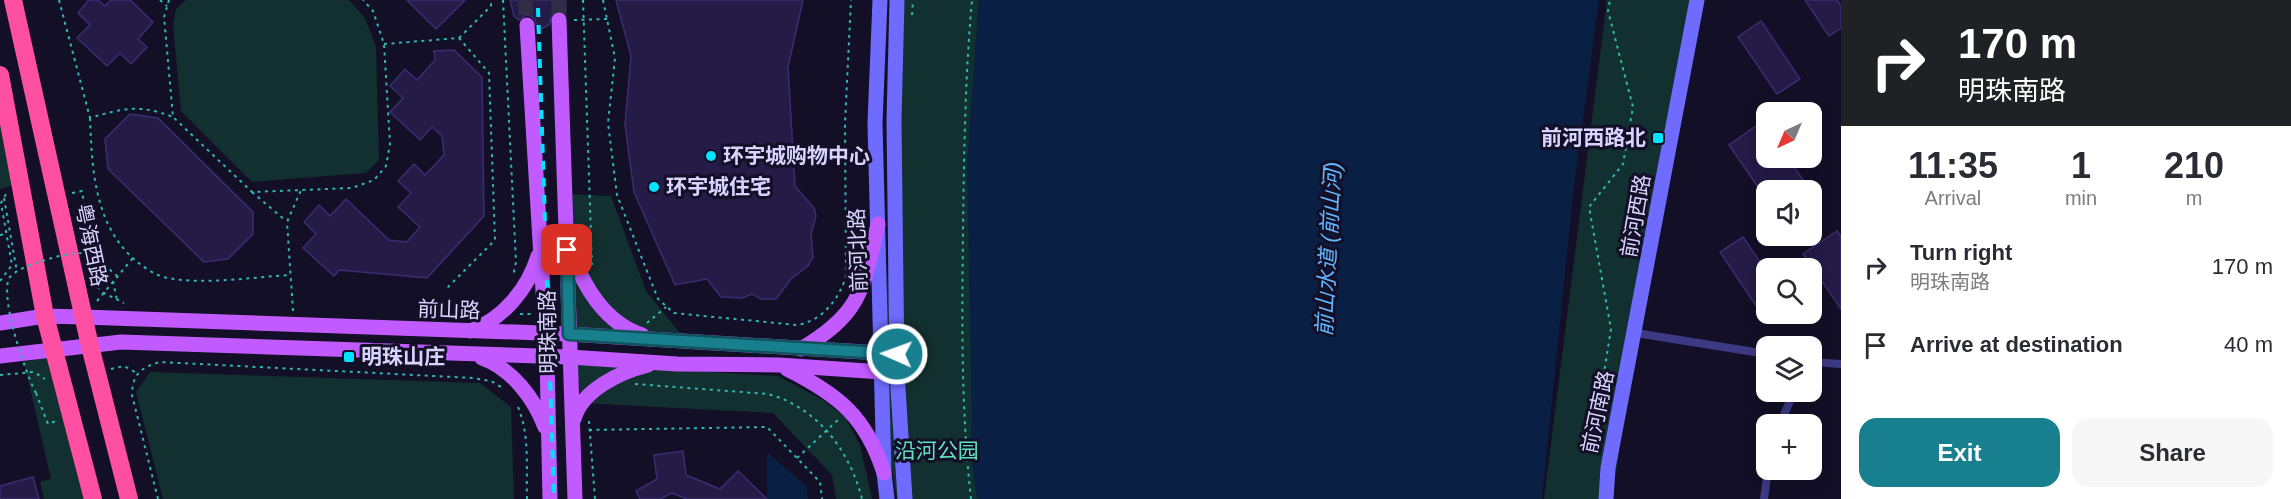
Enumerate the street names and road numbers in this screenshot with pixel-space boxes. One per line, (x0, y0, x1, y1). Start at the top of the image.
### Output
street label: 前河西路 (1617, 173, 1654, 259)
street label: 粤海西路 (72, 201, 111, 288)
street label: 前河北路 (845, 208, 870, 292)
street label: 明珠南路 (535, 290, 560, 374)
street label: 前山路 (417, 297, 481, 322)
street label: 前河南路 (1578, 368, 1617, 455)

